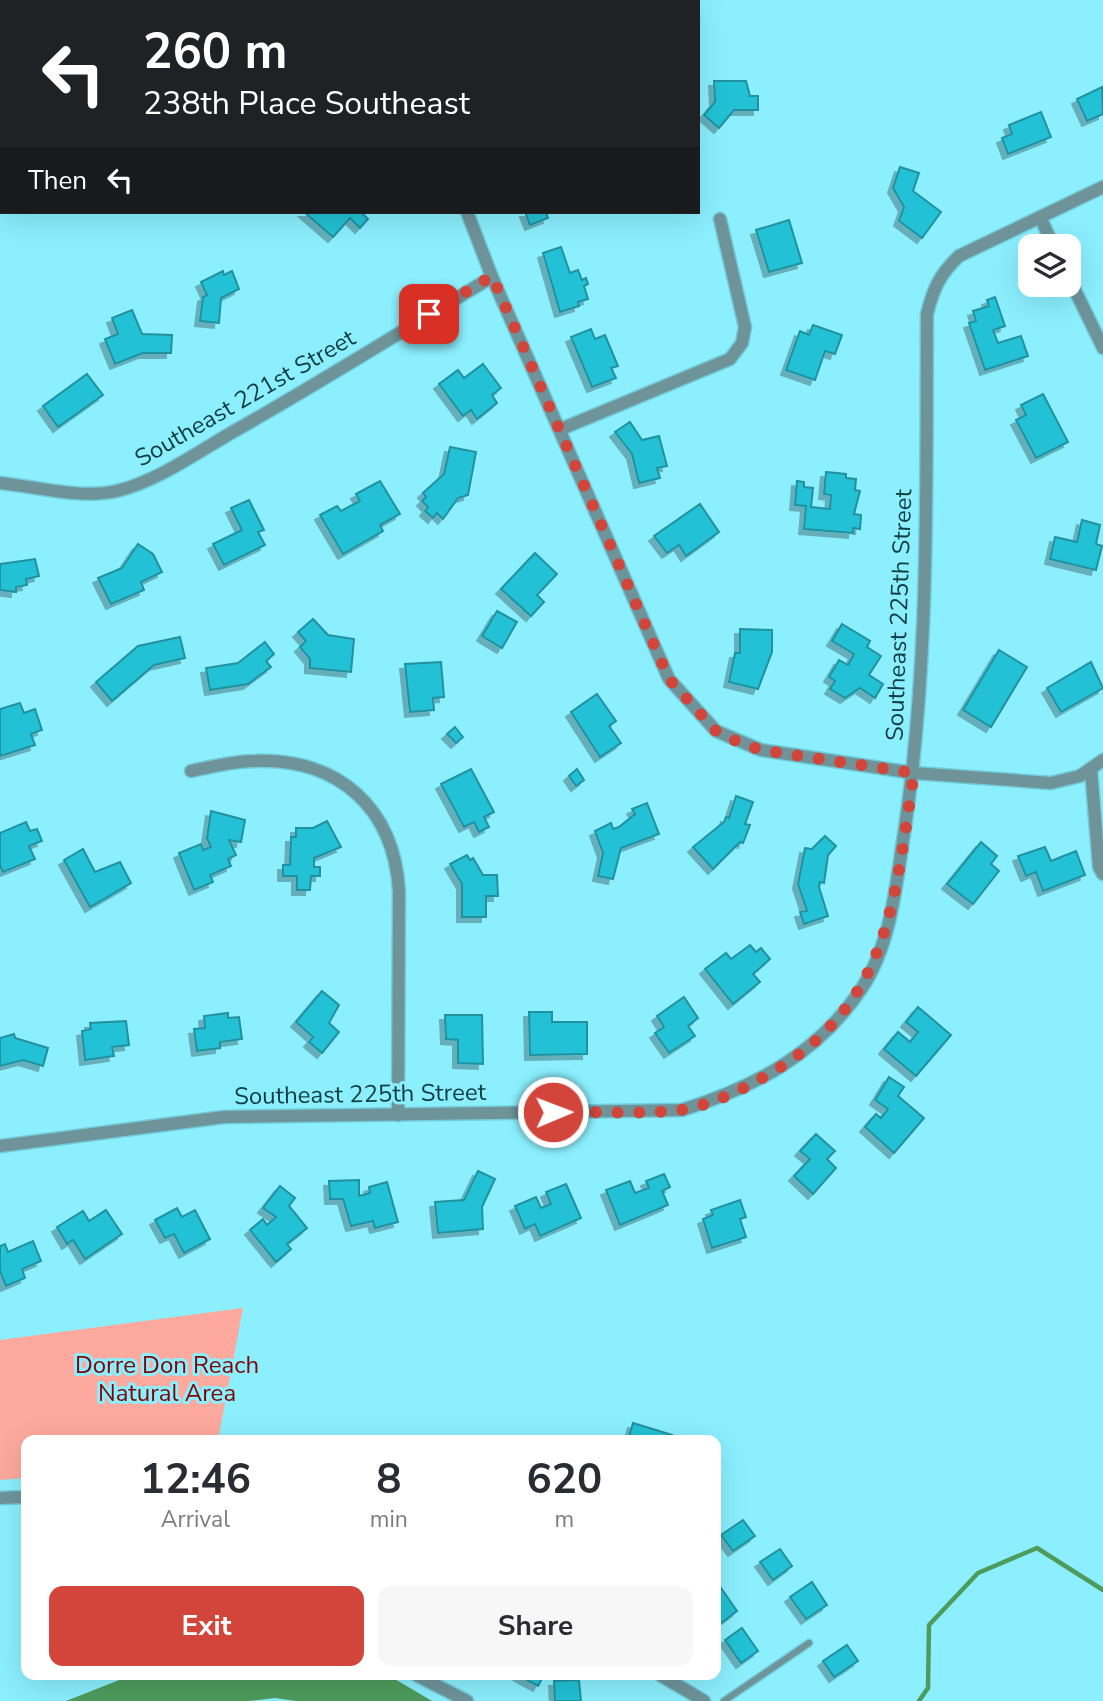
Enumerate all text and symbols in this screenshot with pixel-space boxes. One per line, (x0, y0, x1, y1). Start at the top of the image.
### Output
text: 260 m (143, 18, 287, 85)
icon: left (28, 28, 119, 119)
text: 238th Place Southeast (143, 82, 470, 125)
icon: left (101, 161, 139, 199)
text: Then (28, 163, 87, 198)
map controls (1018, 234, 1081, 297)
button: layers (1018, 234, 1081, 297)
pin (399, 284, 459, 344)
icon: arrive (410, 295, 448, 333)
street label: Southeast 221st Street (129, 321, 362, 474)
street label: Southeast 225th Street (879, 488, 919, 741)
position arrow (516, 1075, 590, 1149)
street label: Southeast 225th Street (234, 1076, 487, 1112)
park label: Dorre Don Reach Natural Area (75, 1349, 259, 1409)
text: 12:46 (140, 1451, 251, 1508)
text: 8 (376, 1451, 401, 1508)
text: 620 (527, 1451, 602, 1508)
text: Arrival (161, 1504, 230, 1535)
text: min (370, 1504, 408, 1535)
text: m (555, 1504, 574, 1535)
button: Exit (49, 1586, 364, 1666)
button: Share (378, 1586, 693, 1666)

